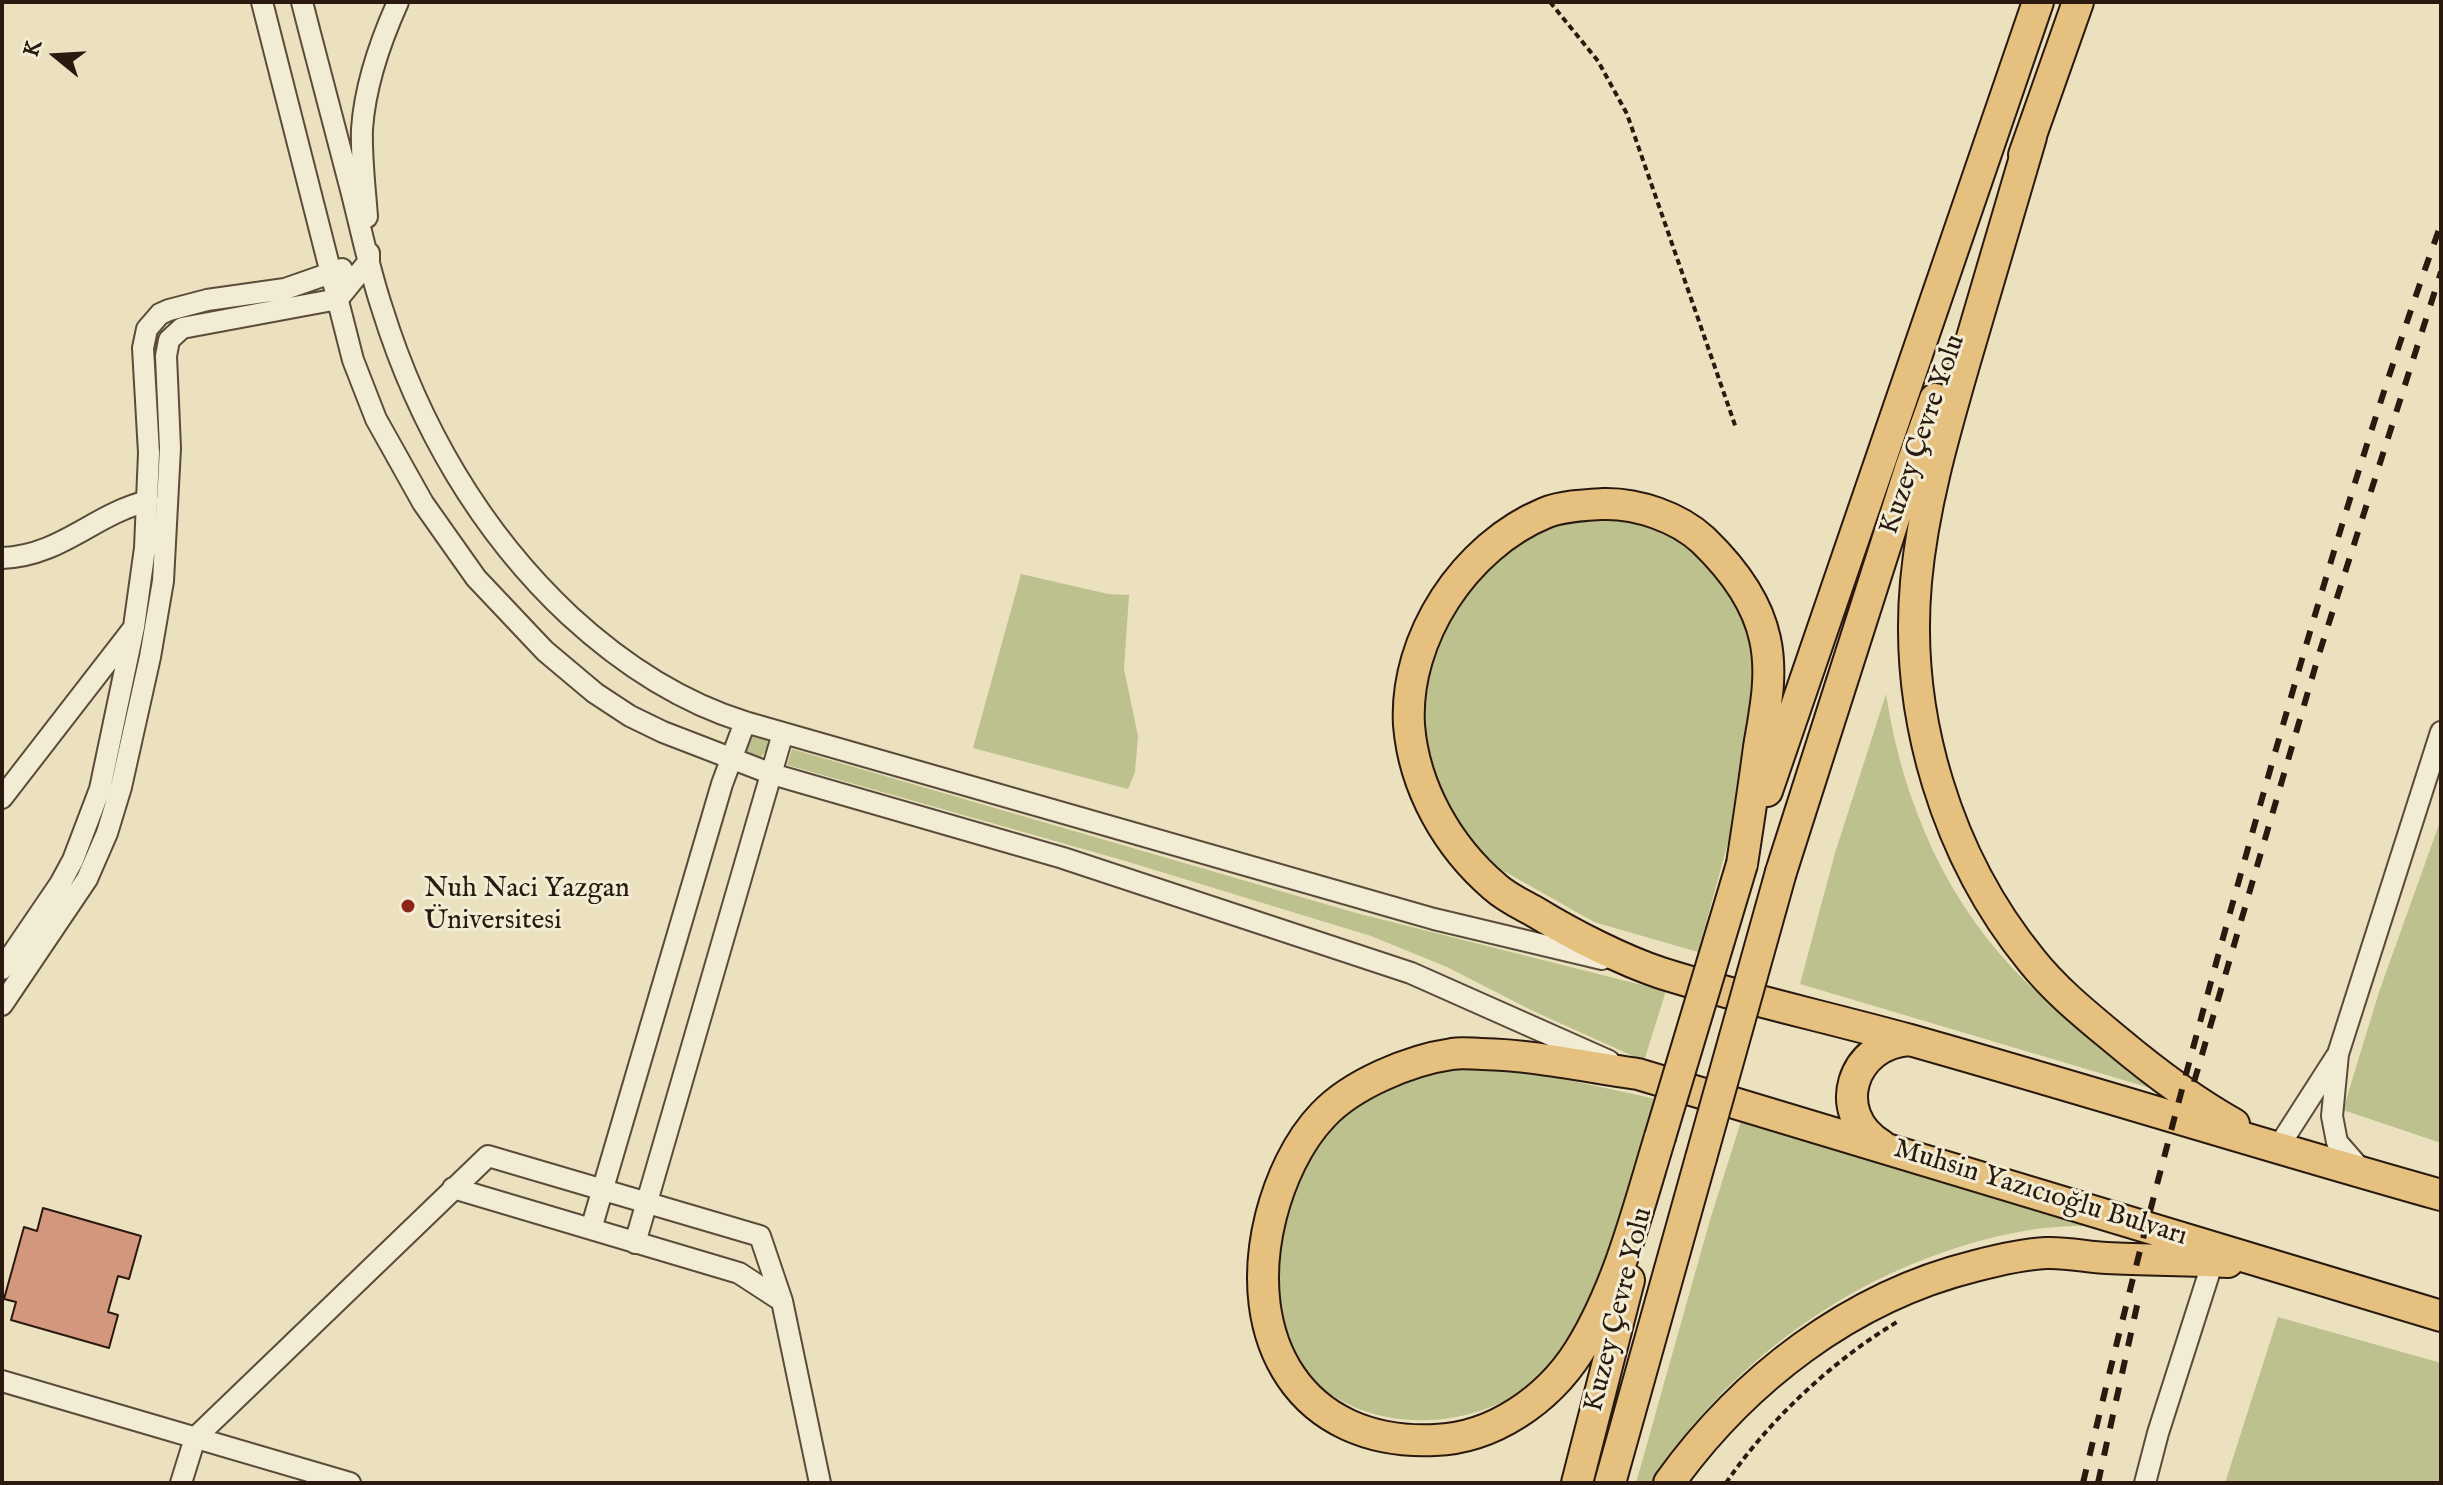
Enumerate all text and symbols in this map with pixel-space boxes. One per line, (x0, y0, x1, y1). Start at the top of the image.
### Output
north arrow (16, 16, 96, 96)
text: K (17, 37, 49, 60)
street label: Kuzey Çevre Yolu (1874, 331, 1974, 539)
place label: Nuh Naci Yazgan Üniversitesi (424, 873, 630, 939)
marker: Nuh Naci Yazgan Üniversitesi (399, 897, 417, 915)
street label: Muhsin Yazıcıoğlu Bulvarı (1889, 1133, 2191, 1255)
street label: Kuzey Çevre Yolu (1578, 1204, 1662, 1416)

